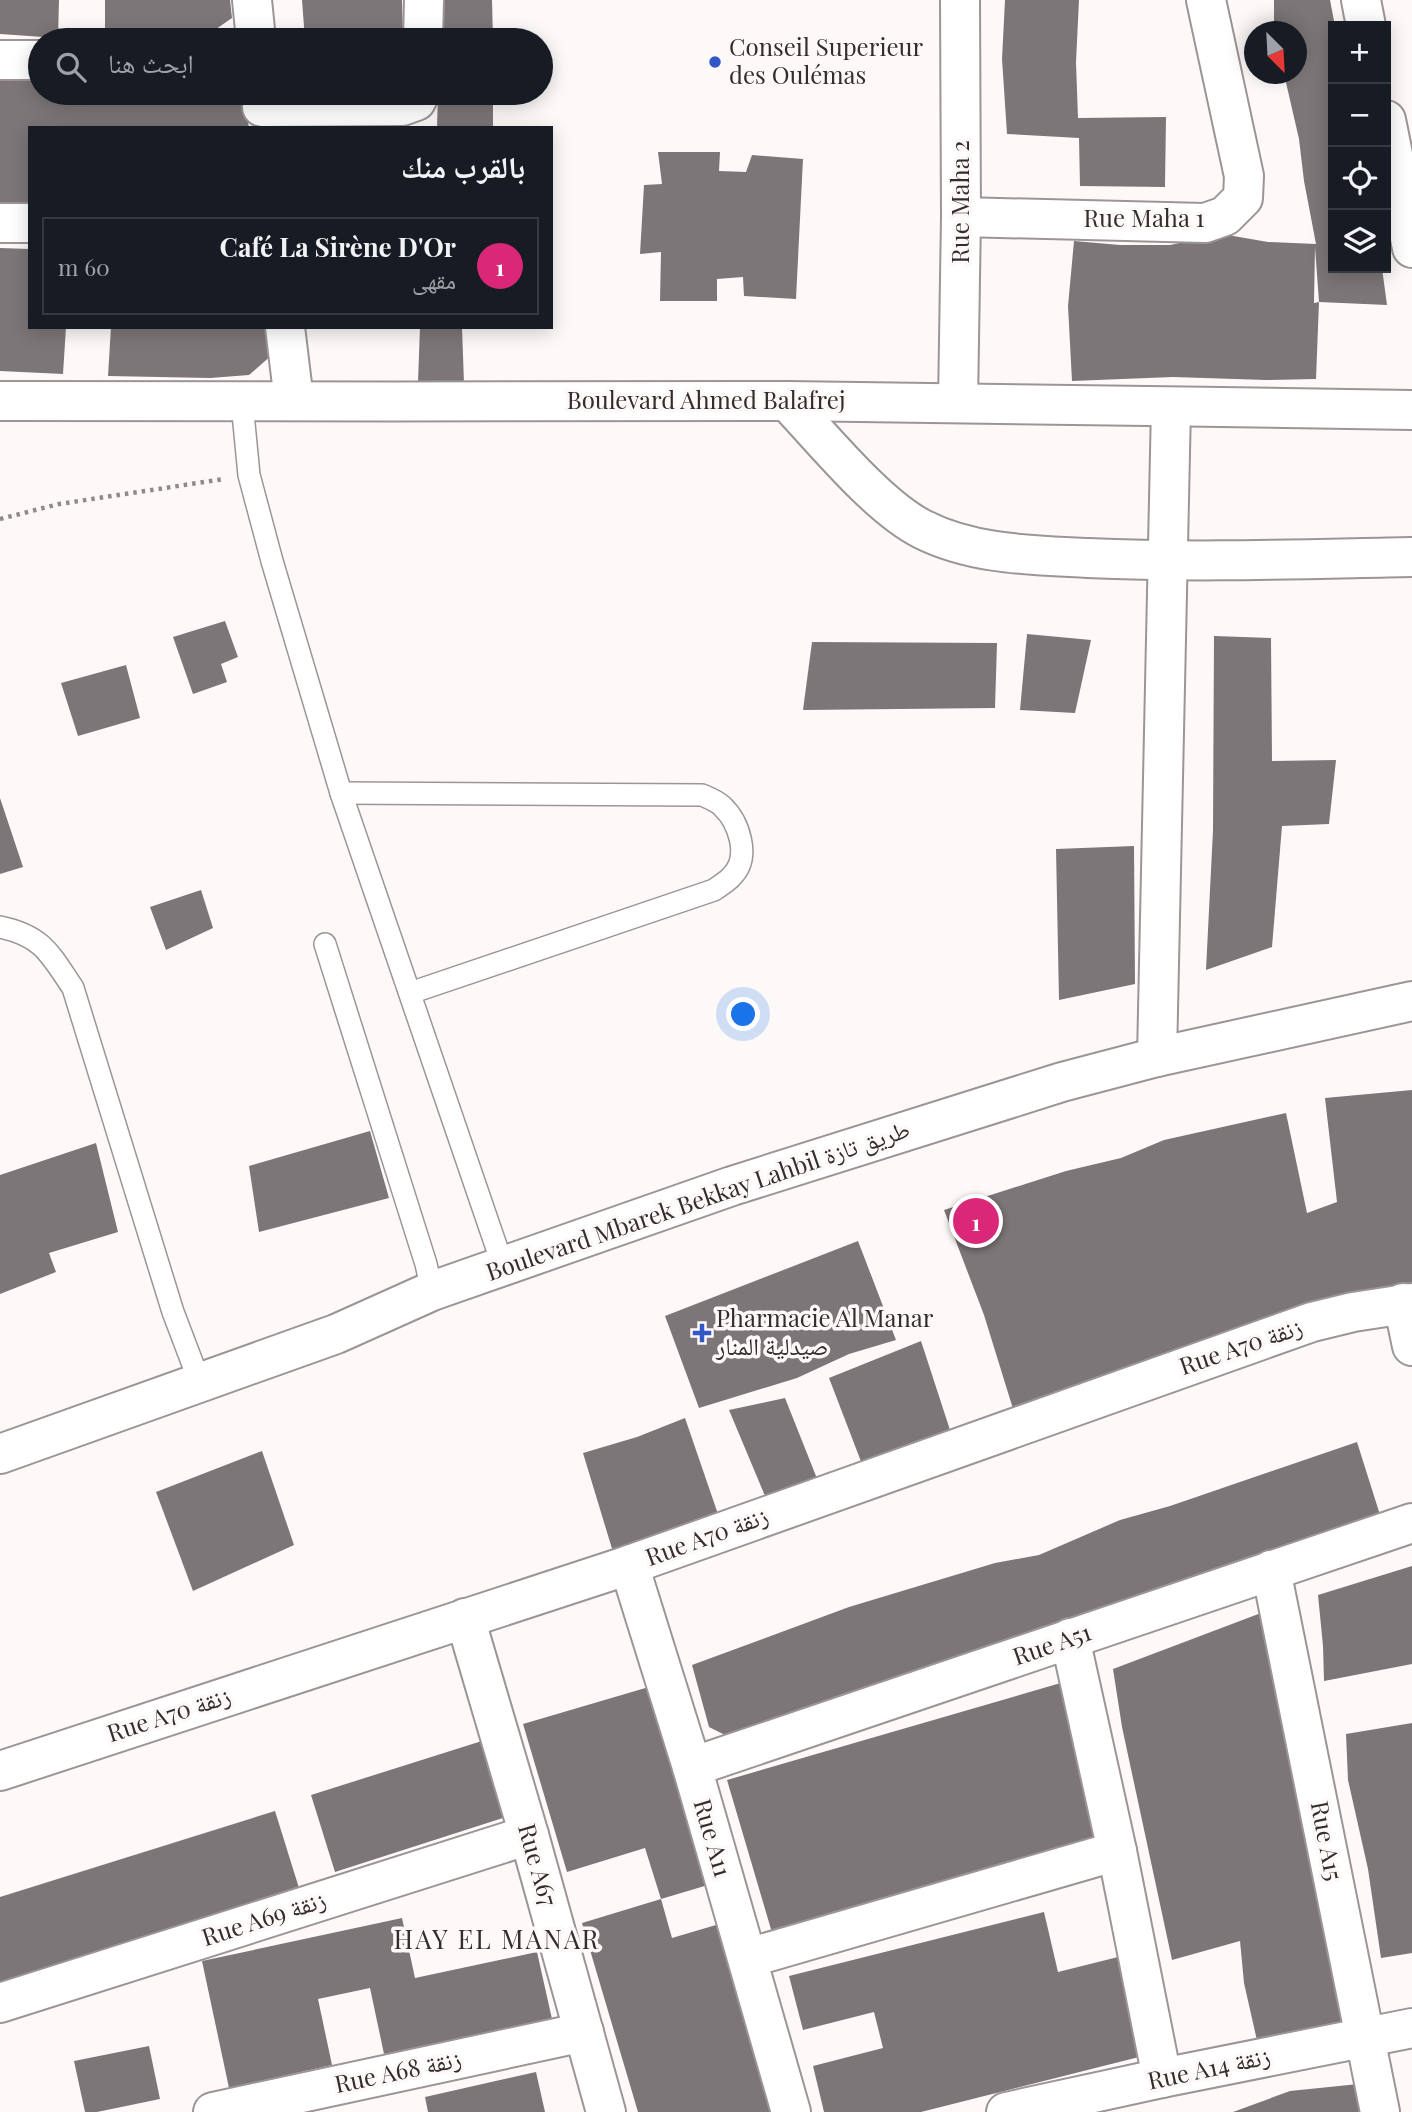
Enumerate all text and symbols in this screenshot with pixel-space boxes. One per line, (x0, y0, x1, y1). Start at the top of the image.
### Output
north arrow (1244, 21, 1307, 84)
map controls (1328, 21, 1391, 273)
button: + (1328, 21, 1391, 84)
search box (28, 28, 553, 105)
place label: Conseil Superieur des Oulémas (729, 30, 924, 90)
text: ابحث هنا (108, 45, 194, 80)
icon: search (52, 48, 90, 86)
marker: Conseil Superieur des Oulémas (707, 54, 723, 70)
button: − (1328, 84, 1391, 147)
street label: Rue Maha 2 (943, 140, 975, 264)
text: بالقرب منك (401, 146, 525, 186)
button: locate (1328, 147, 1391, 210)
street label: Rue Maha 1 (1084, 201, 1205, 233)
button: layers (1328, 210, 1391, 273)
text: Café La Sirène D'Or (220, 229, 456, 264)
text: 60 m (58, 251, 110, 282)
text: 1 (496, 251, 504, 282)
text: مقهى (412, 264, 456, 295)
street label: Boulevard Ahmed Balafrej (567, 383, 845, 415)
your location (726, 997, 760, 1031)
street label: Boulevard Mbarek Bekkay Lahbil طريق تازة (481, 1111, 913, 1287)
pin: 1 (953, 1195, 999, 1247)
place label: Pharmacie Al Manar صيدلية المنار (715, 1301, 934, 1361)
street label: Rue A70 زنقة (1175, 1309, 1306, 1381)
marker: Pharmacie Al Manar صيدلية المنار (694, 1325, 710, 1341)
street label: Rue A70 زنقة (641, 1498, 772, 1572)
street label: Rue A51 (1008, 1615, 1095, 1671)
street label: Rue A70 زنقة (103, 1678, 234, 1748)
street label: Rue A11 (688, 1795, 740, 1880)
street label: Rue A15 (1305, 1798, 1351, 1883)
street label: Rue A67 (512, 1820, 566, 1910)
street label: Rue A69 زنقة (197, 1882, 329, 1952)
district label: HAY EL MANAR (394, 1921, 600, 1956)
street label: Rue A14 زنقة (1144, 2038, 1273, 2096)
street label: Rue A68 زنقة (331, 2041, 464, 2099)

